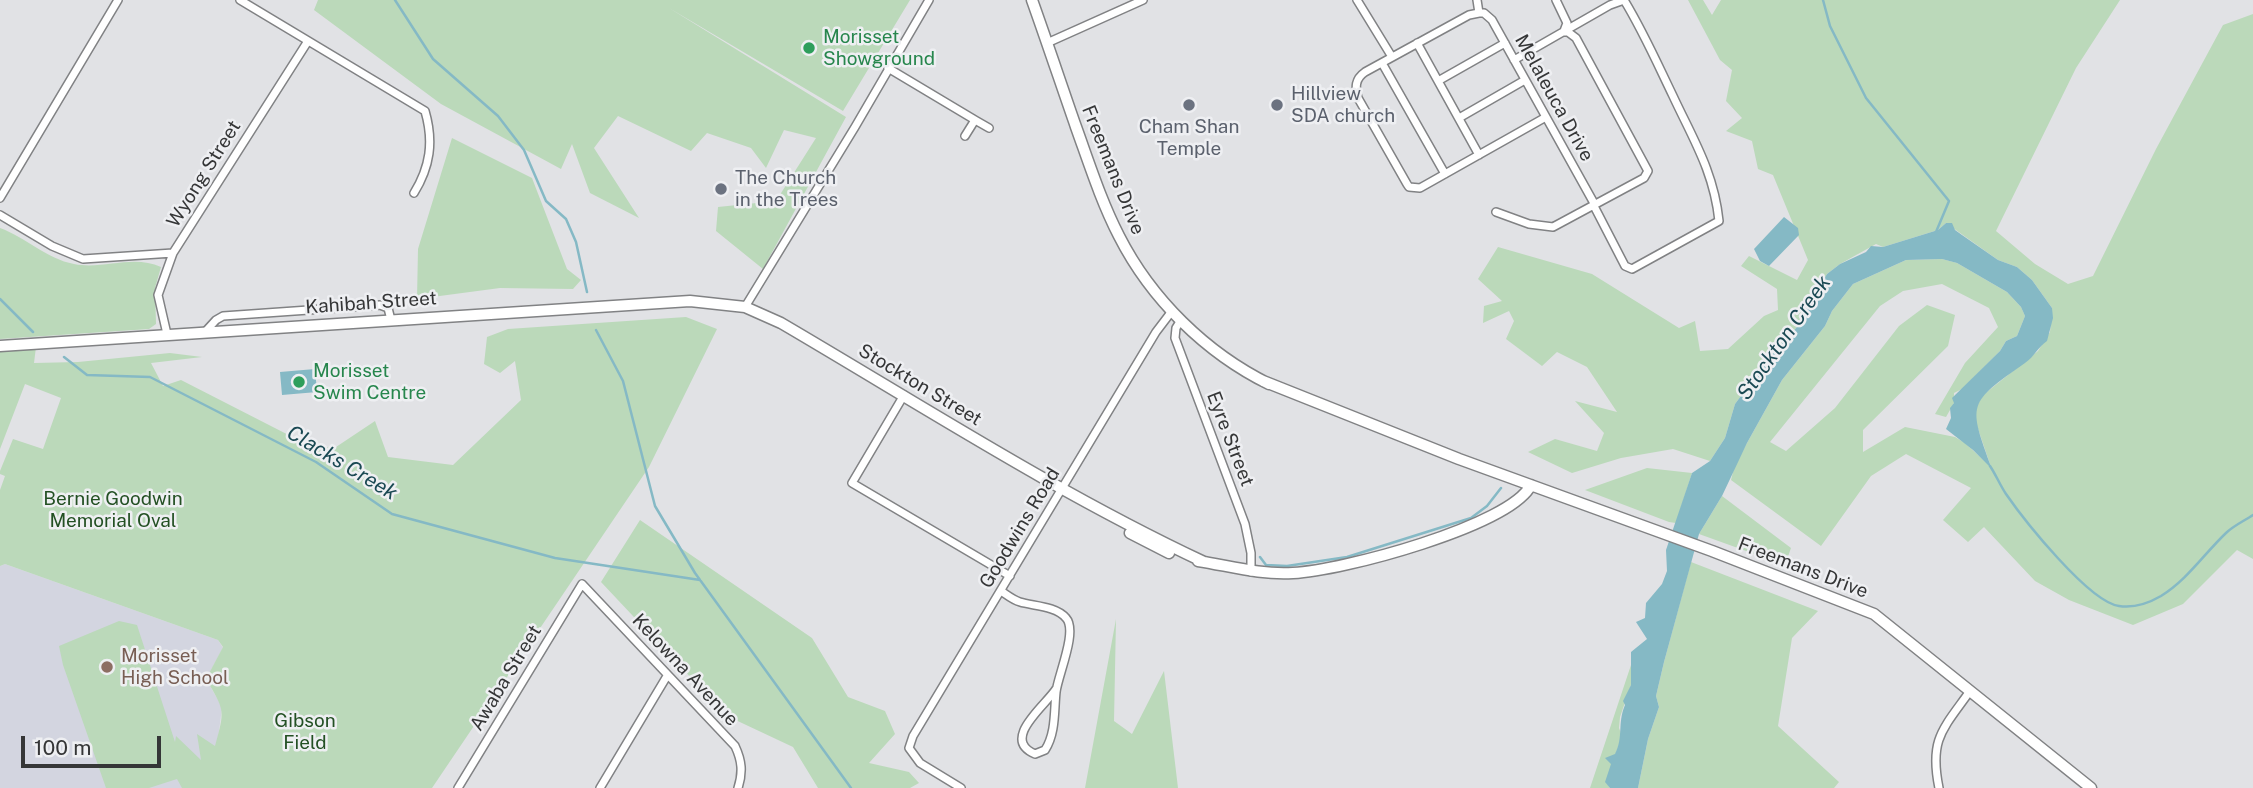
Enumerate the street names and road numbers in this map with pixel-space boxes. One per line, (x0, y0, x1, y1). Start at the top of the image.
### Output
street label: Melaleuca Drive (1510, 31, 1598, 165)
street label: Freemans Drive (1077, 102, 1149, 238)
street label: Wyong Street (162, 116, 246, 232)
street label: Kahibah Street (304, 287, 438, 319)
street label: Stockton Street (854, 339, 986, 431)
street label: Eyre Street (1201, 388, 1259, 490)
street label: Goodwins Road (975, 464, 1065, 592)
street label: Freemans Drive (1735, 533, 1871, 603)
street label: Kelowna Avenue (627, 609, 743, 731)
street label: Awaba Street (466, 621, 546, 735)

